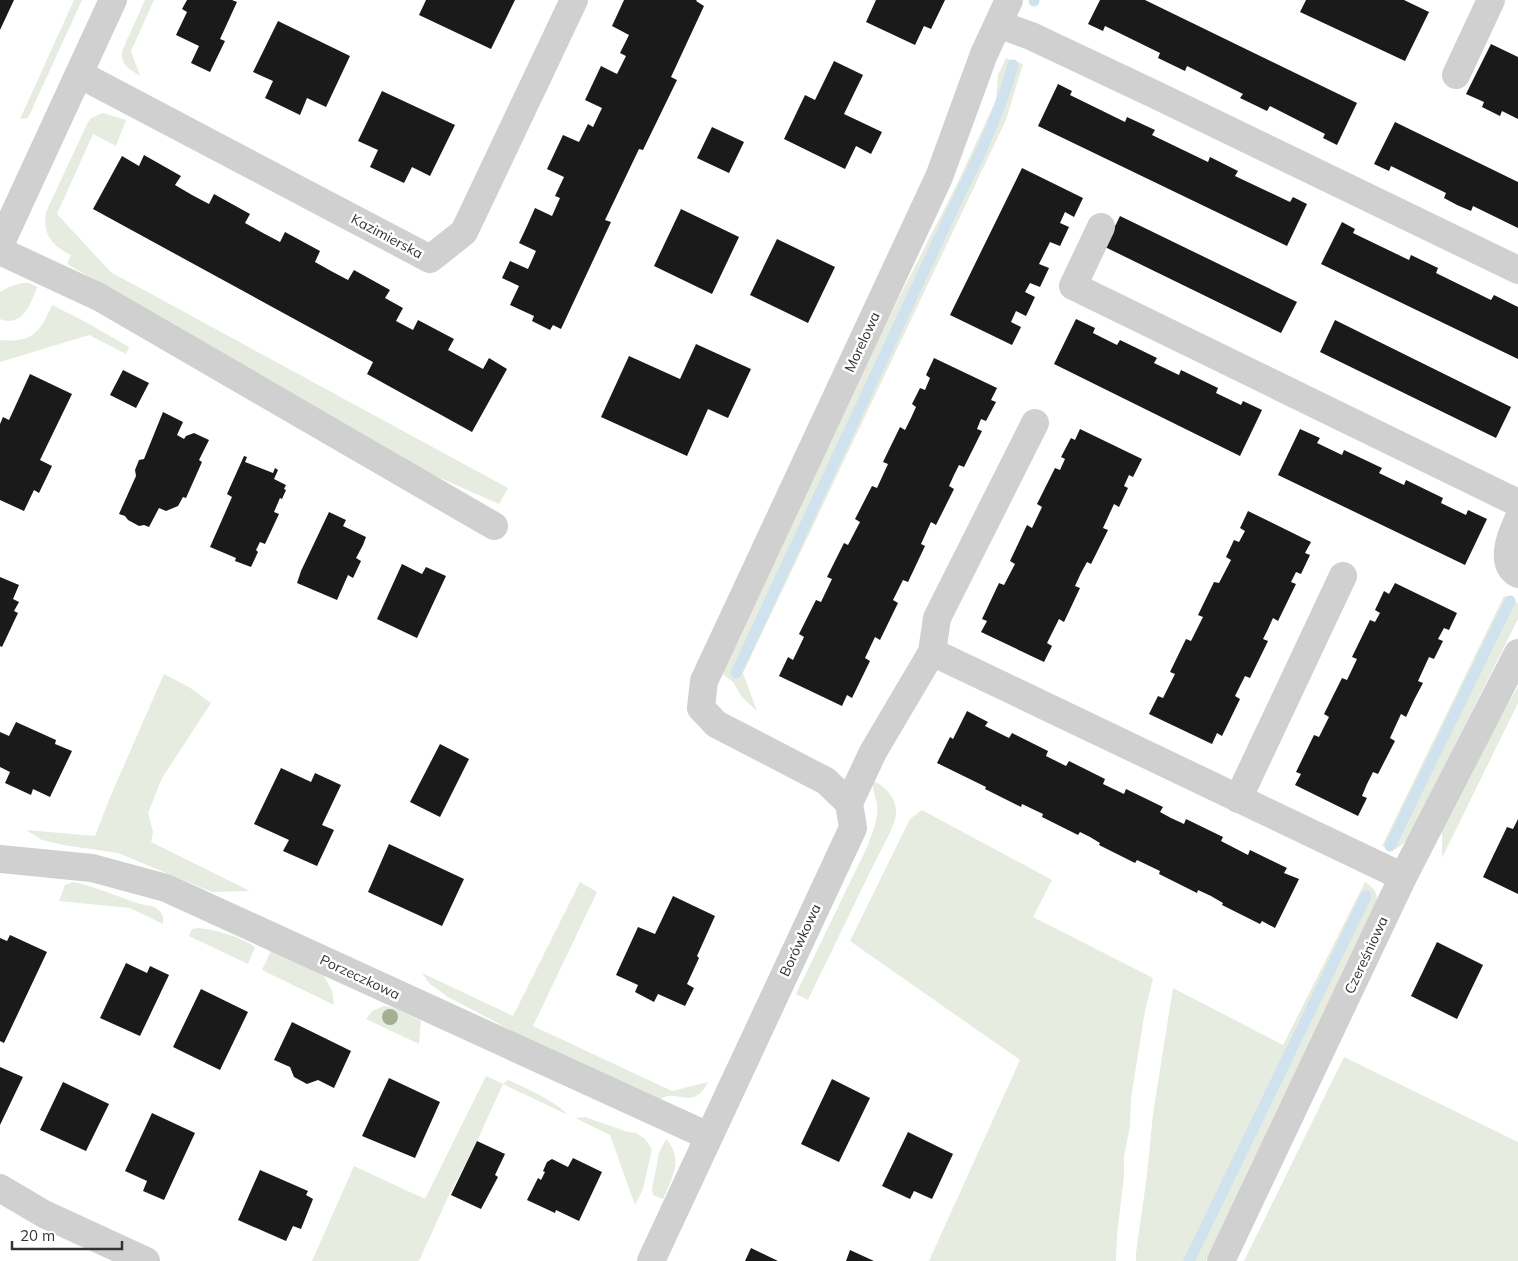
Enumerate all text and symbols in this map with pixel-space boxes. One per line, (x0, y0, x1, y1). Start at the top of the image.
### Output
street label: Kazimierska (348, 210, 426, 262)
street label: Morelowa (840, 309, 884, 375)
street label: Borówkowa (775, 901, 825, 979)
street label: Czereśniowa (1340, 913, 1392, 997)
street label: Porzeczkowa (317, 951, 403, 1003)
scale bar (12, 1218, 122, 1250)
text: 20 m (20, 1226, 55, 1245)

